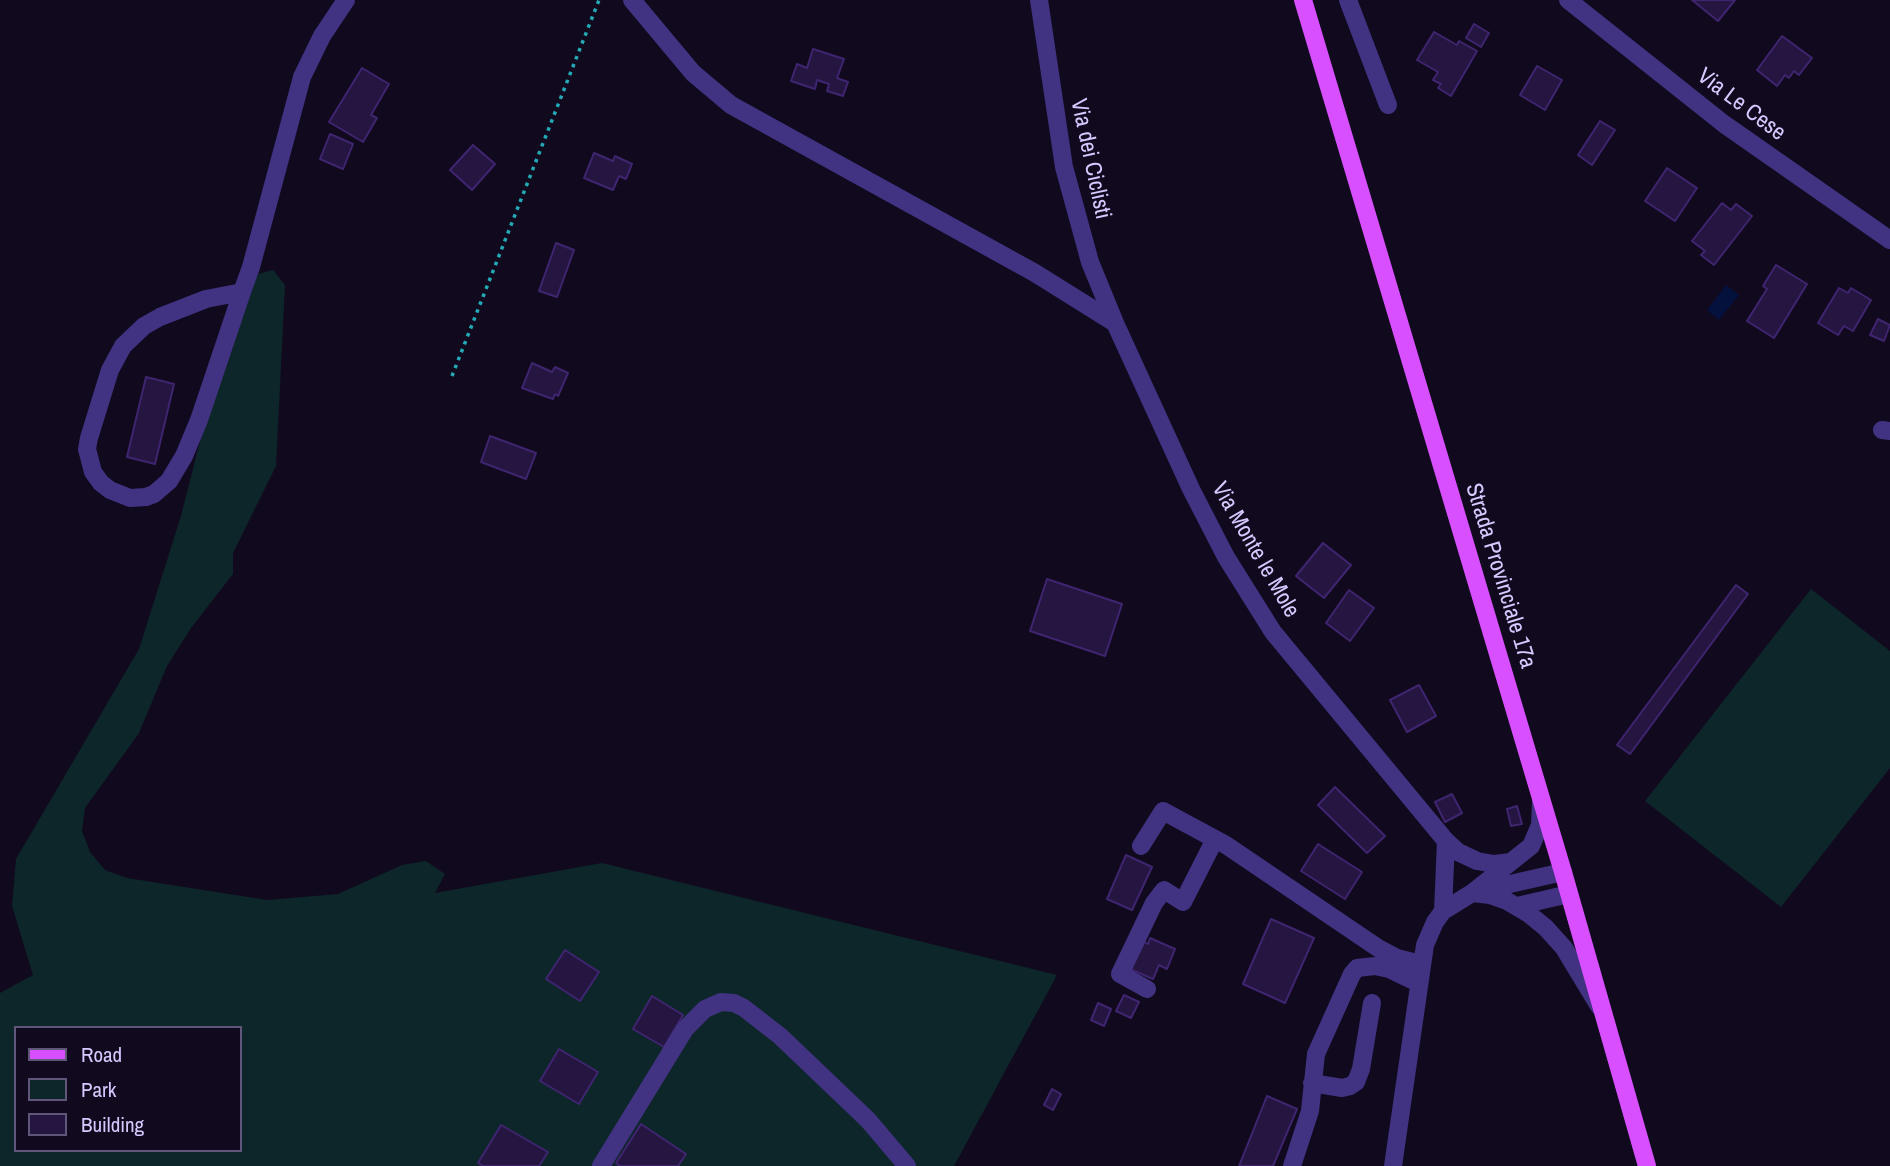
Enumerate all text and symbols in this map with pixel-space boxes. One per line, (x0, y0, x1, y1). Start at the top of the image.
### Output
street label: Via Le Cese (1691, 63, 1791, 147)
street label: Via dei Ciclisti (1064, 96, 1116, 222)
street label: Via Monte le Mole (1205, 477, 1305, 623)
street label: Strada Provinciale 17a (1459, 480, 1541, 672)
legend (14, 1026, 242, 1152)
text: Road (81, 1040, 122, 1069)
text: Park (81, 1075, 116, 1104)
text: Building (81, 1110, 144, 1139)

